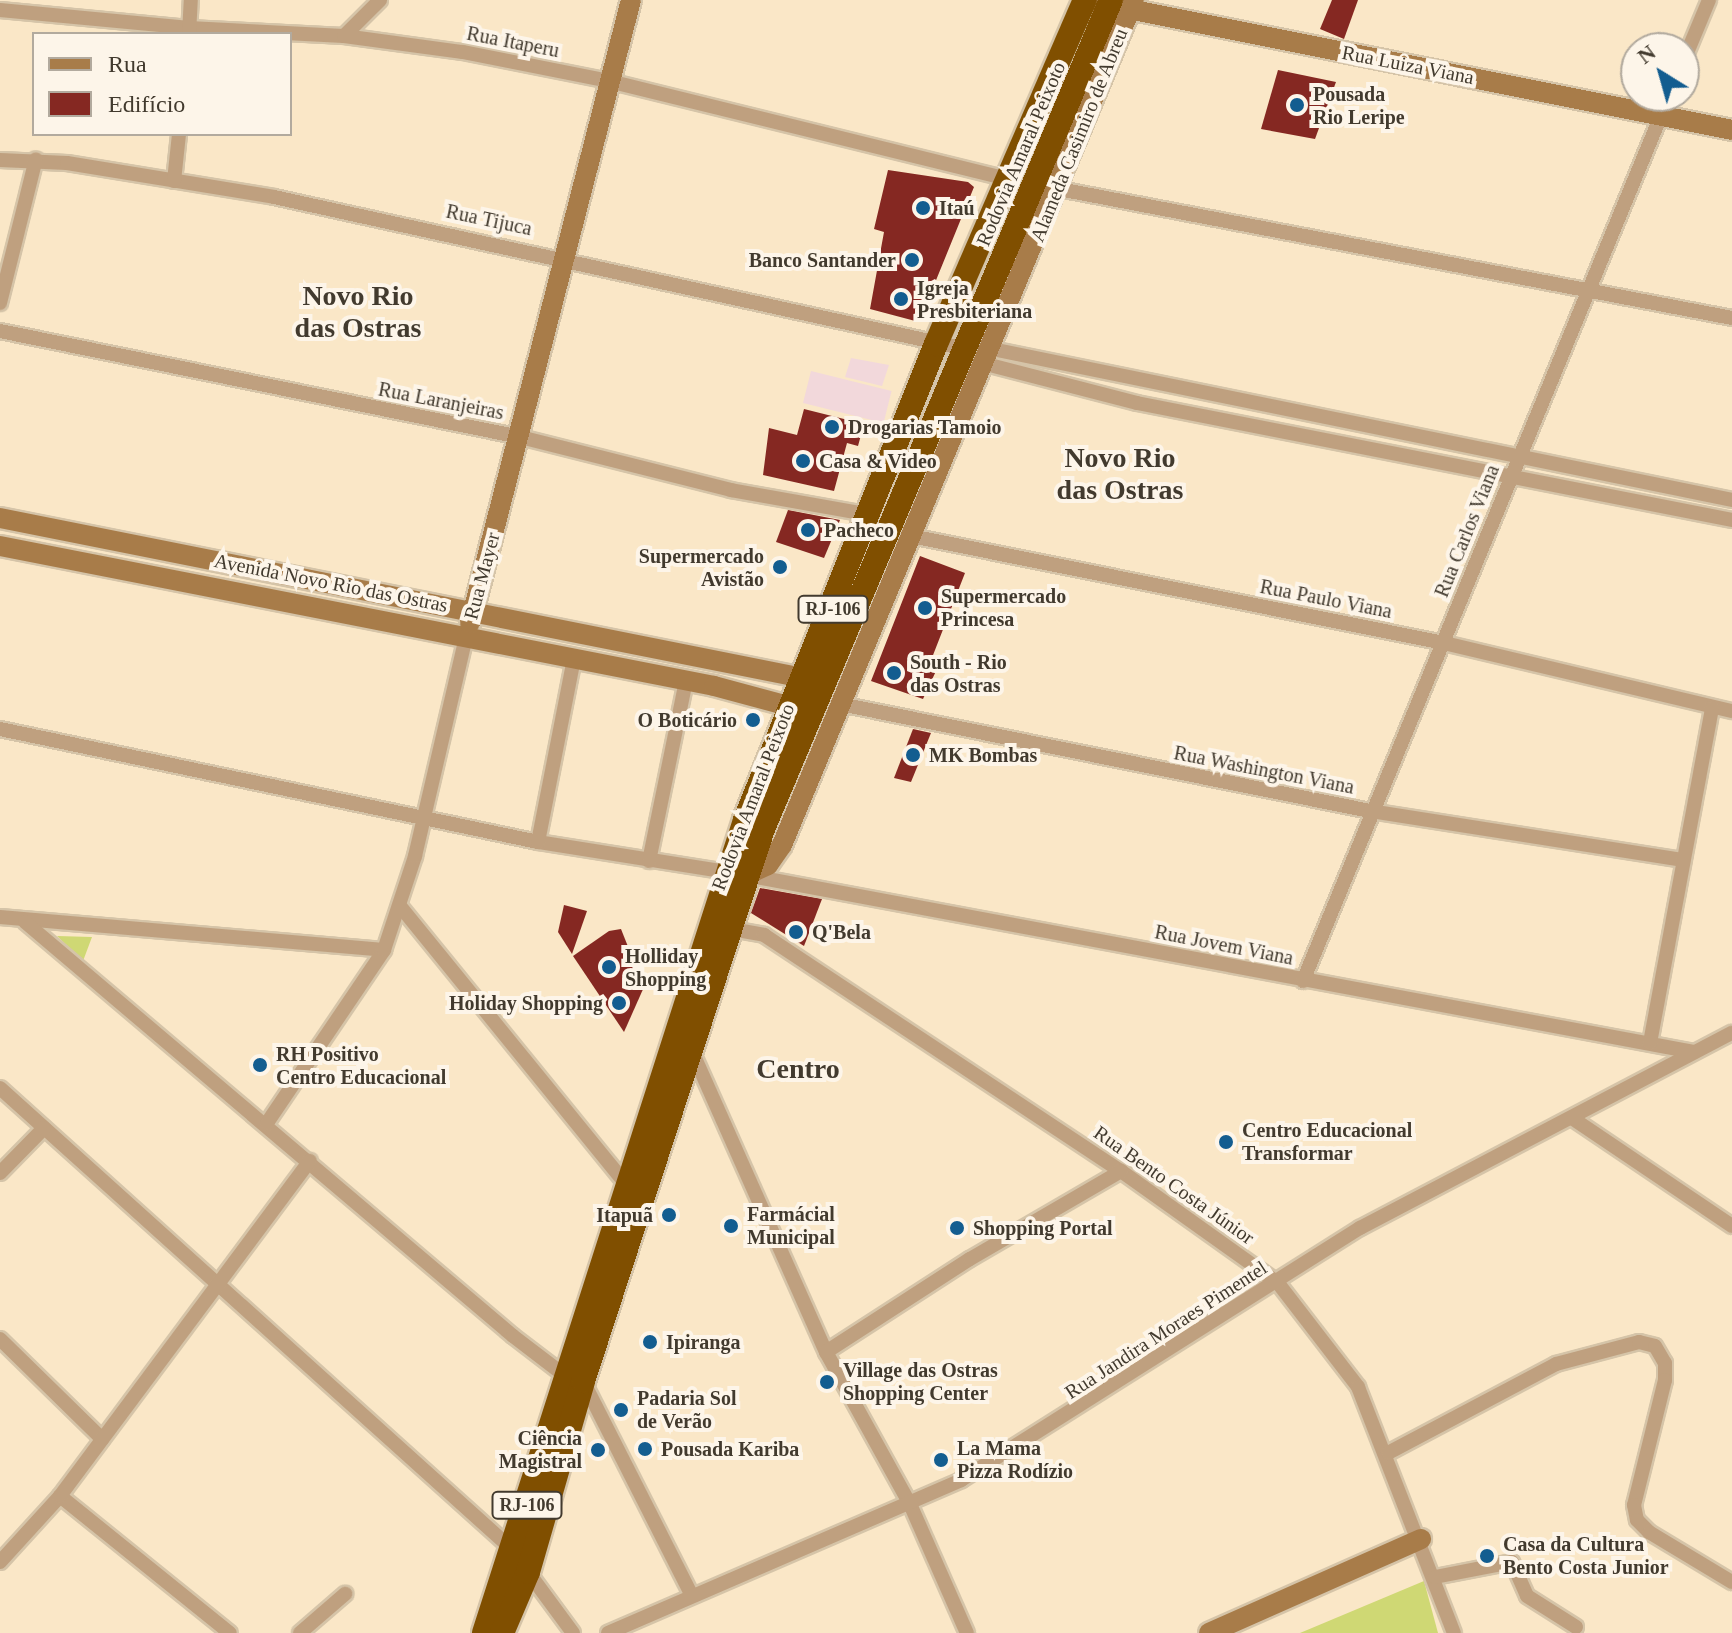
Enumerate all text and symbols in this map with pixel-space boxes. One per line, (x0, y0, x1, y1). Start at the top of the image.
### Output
street label: Rua Itaperu (465, 21, 561, 63)
street label: Alameda Casimiro de Abreu (1025, 24, 1133, 246)
legend (32, 32, 292, 136)
north arrow (1620, 32, 1700, 112)
text: N (1633, 39, 1660, 69)
street label: Rua Luiza Viana (1340, 40, 1476, 90)
text: Rua (108, 51, 147, 77)
street label: Rodovia Amaral Peixoto (971, 58, 1071, 250)
place label: Pousada Rio Leripe (1313, 82, 1405, 129)
text: Edifício (108, 91, 185, 117)
marker: Pousada Rio Leripe (1288, 96, 1306, 114)
place label: Itaú (939, 196, 975, 220)
street label: Rua Tijuca (444, 199, 534, 241)
marker: Itaú (914, 199, 932, 217)
place label: Banco Santander (749, 248, 896, 272)
marker: Banco Santander (903, 251, 921, 269)
place label: Igreja Presbiteriana (917, 276, 1032, 323)
district label: Novo Rio das Ostras (295, 279, 421, 345)
marker: Igreja Presbiteriana (892, 290, 910, 308)
street label: Rua Laranjeiras (376, 377, 506, 425)
place label: Drogarias Tamoio (848, 415, 1002, 439)
marker: Drogarias Tamoio (823, 418, 841, 436)
district label: Novo Rio das Ostras (1057, 441, 1183, 507)
place label: Casa & Video (819, 449, 937, 473)
marker: Casa & Video (794, 452, 812, 470)
street label: Rua Carlos Viana (1429, 461, 1505, 601)
place label: Pacheco (824, 518, 894, 542)
marker: Pacheco (799, 521, 817, 539)
street label: Rua Mayer (459, 530, 505, 622)
place label: Supermercado Avistão (639, 544, 764, 591)
street label: Avenida Novo Rio das Ostras (212, 549, 450, 617)
marker: Supermercado Avistão (771, 558, 789, 576)
street label: Rua Paulo Viana (1258, 574, 1394, 624)
place label: Supermercado Princesa (941, 584, 1066, 631)
road number: RJ-106 (797, 595, 869, 623)
marker: Supermercado Princesa (916, 599, 934, 617)
place label: South - Rio das Ostras (910, 650, 1007, 697)
marker: South - Rio das Ostras (885, 664, 903, 682)
street label: Rodovia Amaral Peixoto (706, 700, 800, 894)
place label: O Boticário (638, 708, 737, 732)
marker: O Boticário (744, 711, 762, 729)
street label: Rua Washington Viana (1171, 741, 1357, 799)
place label: MK Bombas (929, 743, 1037, 767)
marker: MK Bombas (904, 746, 922, 764)
place label: Q'Bela (812, 920, 871, 944)
street label: Rua Jovem Viana (1153, 920, 1295, 970)
marker: Q'Bela (787, 923, 805, 941)
place label: Holliday Shopping (625, 944, 706, 991)
marker: Holliday Shopping (600, 958, 618, 976)
place label: Holiday Shopping (449, 991, 603, 1015)
marker: Holiday Shopping (610, 994, 628, 1012)
place label: RH Positivo Centro Educacional (276, 1042, 446, 1089)
district label: Centro (756, 1052, 840, 1086)
marker: RH Positivo Centro Educacional (251, 1056, 269, 1074)
place label: Centro Educacional Transformar (1242, 1118, 1412, 1165)
street label: Rua Bento Costa Júnior (1089, 1121, 1259, 1249)
marker: Centro Educacional Transformar (1217, 1133, 1235, 1151)
place label: Farmácial Municipal (747, 1202, 835, 1249)
place label: Itapuã (596, 1203, 653, 1227)
marker: Itapuã (660, 1206, 678, 1224)
place label: Shopping Portal (973, 1216, 1112, 1240)
marker: Farmácial Municipal (722, 1217, 740, 1235)
marker: Shopping Portal (948, 1219, 966, 1237)
street label: Rua Jandira Moraes Pimentel (1060, 1256, 1272, 1404)
place label: Ipiranga (666, 1330, 740, 1354)
marker: Ipiranga (641, 1333, 659, 1351)
place label: Village das Ostras Shopping Center (843, 1358, 998, 1405)
marker: Village das Ostras Shopping Center (818, 1373, 836, 1391)
place label: Padaria Sol de Verão (637, 1386, 736, 1433)
marker: Padaria Sol de Verão (612, 1401, 630, 1419)
place label: Ciência Magistral (499, 1426, 582, 1473)
place label: La Mama Pizza Rodízio (957, 1436, 1073, 1483)
place label: Pousada Kariba (661, 1437, 799, 1461)
marker: Pousada Kariba (636, 1440, 654, 1458)
marker: Ciência Magistral (589, 1441, 607, 1459)
marker: La Mama Pizza Rodízio (932, 1451, 950, 1469)
road number: RJ-106 (491, 1491, 563, 1519)
place label: Casa da Cultura Bento Costa Junior (1503, 1532, 1669, 1579)
marker: Casa da Cultura Bento Costa Junior (1478, 1547, 1496, 1565)

